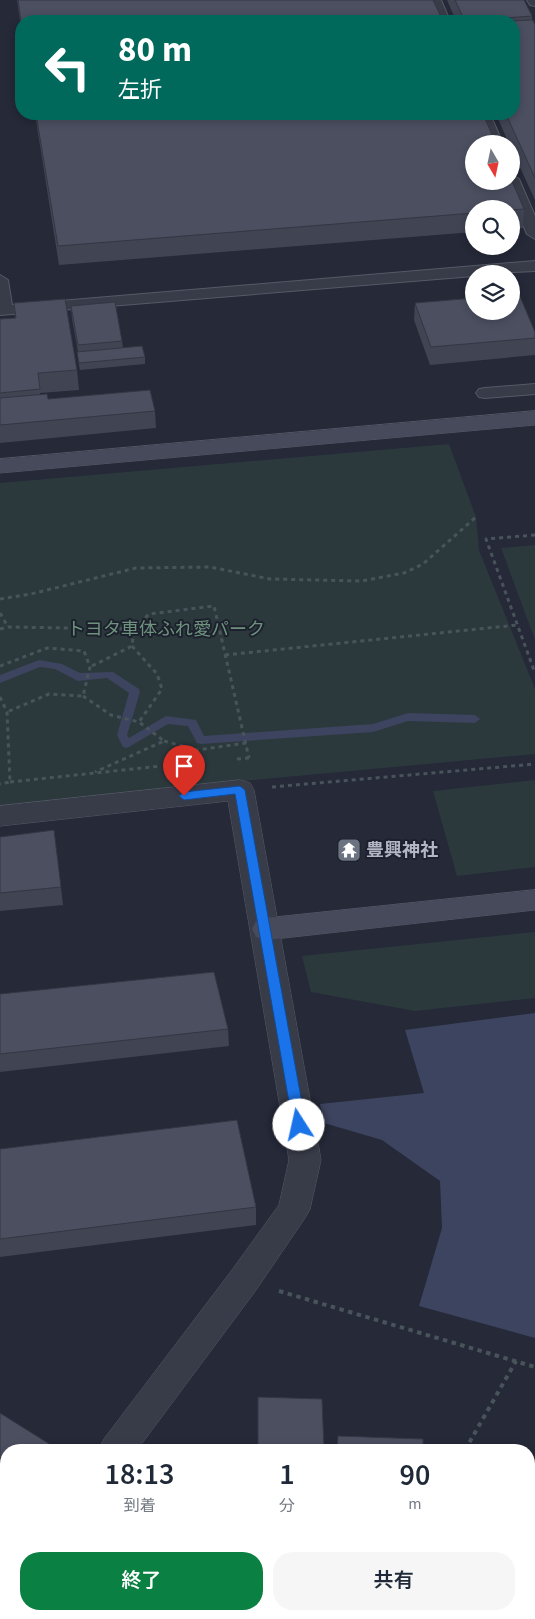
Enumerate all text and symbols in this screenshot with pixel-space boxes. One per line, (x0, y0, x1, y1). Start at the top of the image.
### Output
text: 80 m (118, 25, 192, 75)
icon: left (35, 35, 100, 100)
text: 左折 (118, 74, 162, 106)
north arrow (465, 135, 520, 190)
map controls (465, 135, 520, 320)
button: search (465, 200, 520, 255)
button: layers (465, 265, 520, 320)
park label: トヨタ車体ふれ愛パーク (67, 617, 265, 642)
pin (163, 745, 205, 796)
icon: arrive (170, 752, 198, 780)
temple icon: 豊興神社 (336, 837, 362, 863)
place label: 豊興神社 (366, 838, 438, 863)
position arrow (272, 1098, 324, 1150)
text: 18:13 (105, 1453, 174, 1496)
text: 1 (279, 1453, 295, 1496)
text: 90 (400, 1454, 430, 1497)
text: m (408, 1493, 422, 1515)
text: 到着 (123, 1495, 156, 1517)
text: 分 (279, 1495, 295, 1517)
button: 終了 (20, 1552, 263, 1610)
button: 共有 (273, 1552, 515, 1610)

